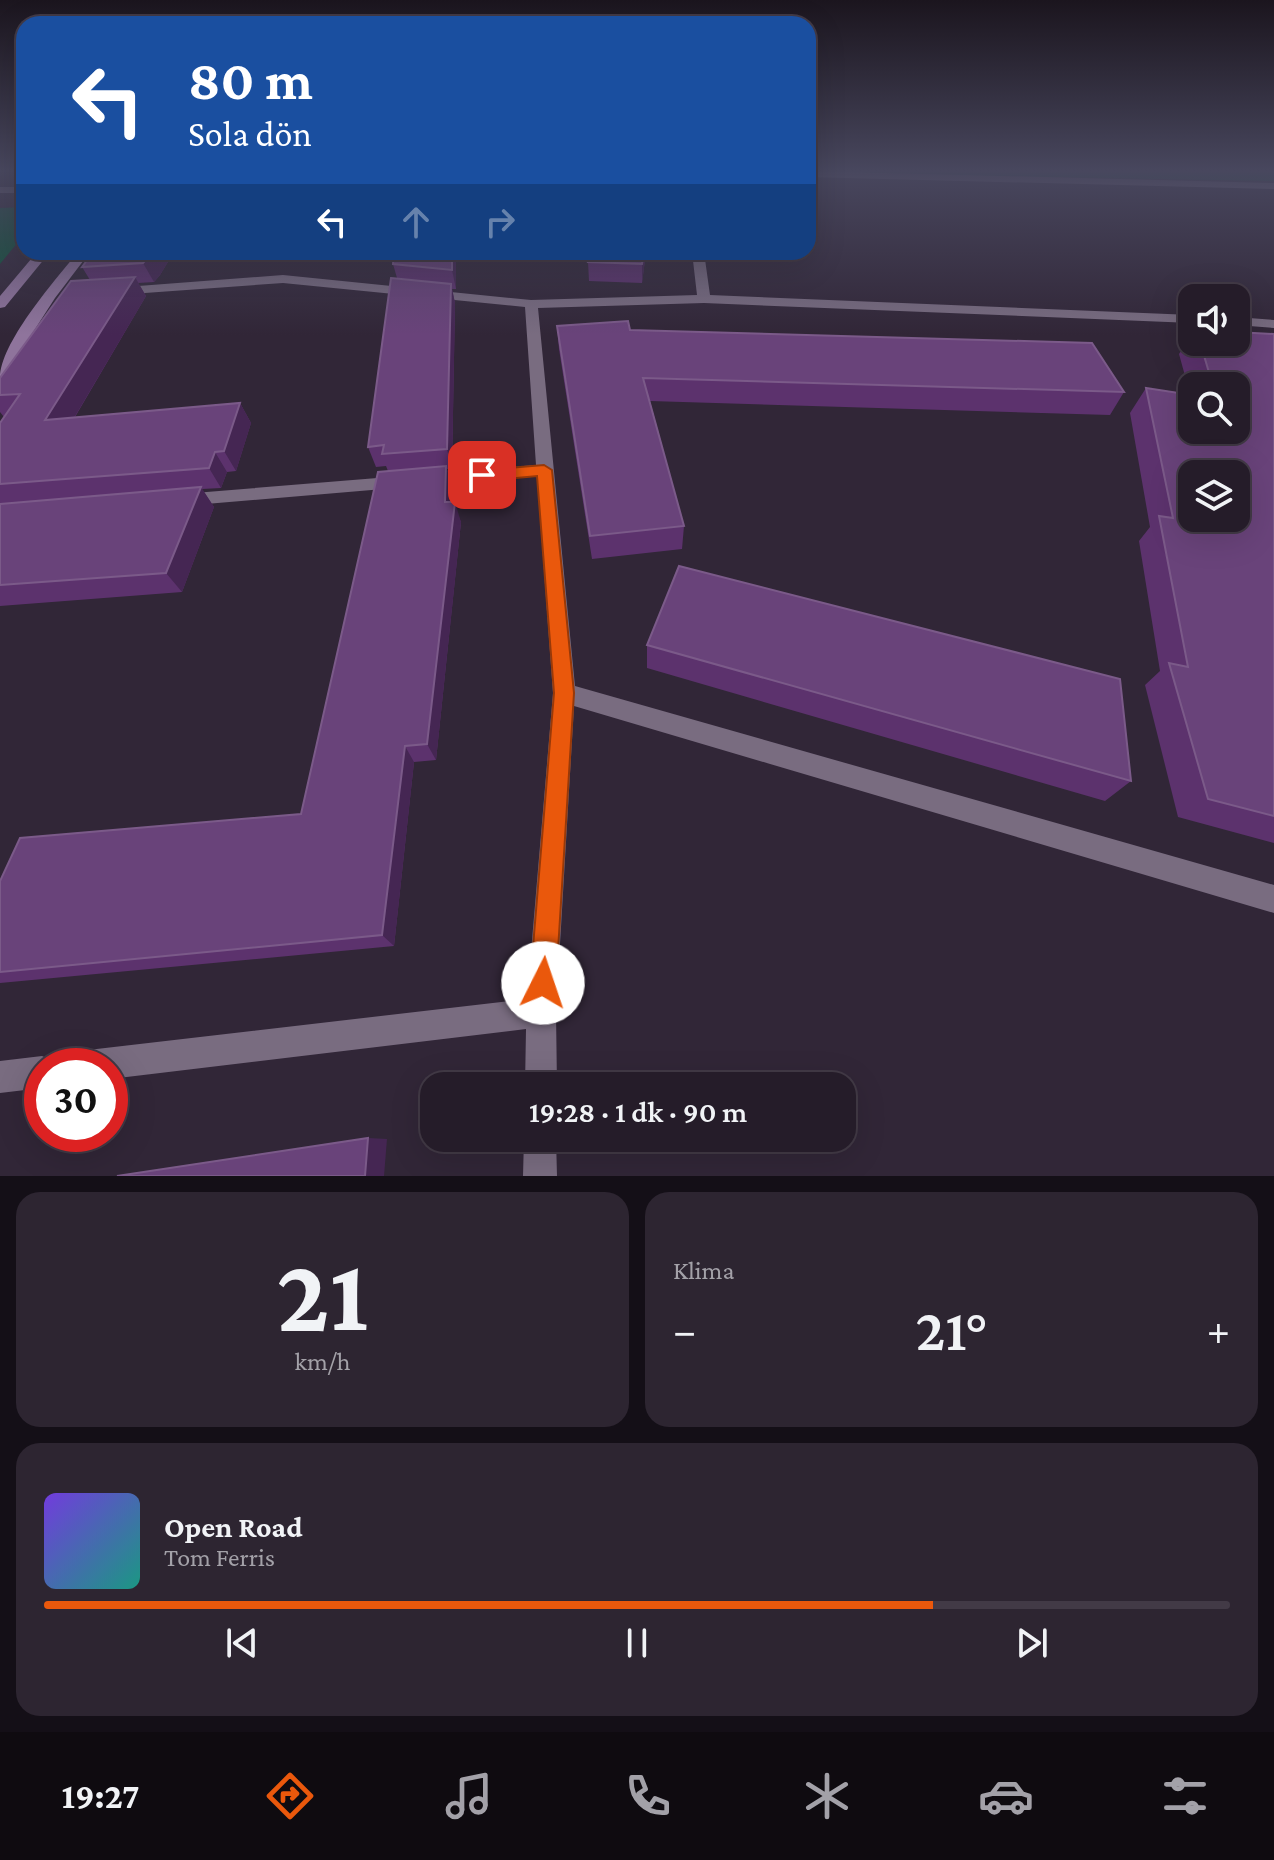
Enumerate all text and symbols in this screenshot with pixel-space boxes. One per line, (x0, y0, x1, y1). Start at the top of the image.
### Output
icon: left (56, 48, 160, 152)
text: 80 m (188, 49, 313, 111)
text: Sola dön (188, 114, 312, 154)
icon: left (310, 200, 354, 244)
icon: ahead (394, 200, 438, 244)
icon: right (478, 200, 522, 244)
map controls (1178, 284, 1250, 532)
button: sound (1178, 284, 1250, 356)
button: search (1178, 372, 1250, 444)
pin (448, 441, 516, 509)
icon: arrive (460, 453, 504, 497)
button: layers (1178, 460, 1250, 532)
position arrow (501, 941, 585, 1025)
speed limit sign: 30 (24, 1048, 128, 1152)
text: 19:28 · 1 dk · 90 m (529, 1095, 747, 1128)
text: 21 (277, 1237, 368, 1352)
text: Klima (673, 1256, 735, 1285)
text: 21° (915, 1296, 988, 1363)
text: − (673, 1306, 696, 1354)
text: + (1207, 1306, 1230, 1354)
text: km/h (294, 1347, 351, 1376)
text: Open Road (164, 1510, 303, 1543)
text: Tom Ferris (164, 1543, 275, 1572)
icon: previous (220, 1621, 264, 1665)
icon: pause (615, 1621, 659, 1665)
icon: next (1010, 1621, 1054, 1665)
icon: directions (262, 1768, 318, 1824)
icon: music (441, 1768, 497, 1824)
icon: phone (620, 1768, 676, 1824)
icon: climate (799, 1768, 855, 1824)
icon: car (978, 1768, 1034, 1824)
icon: filters (1157, 1768, 1213, 1824)
text: 19:27 (61, 1776, 140, 1816)

